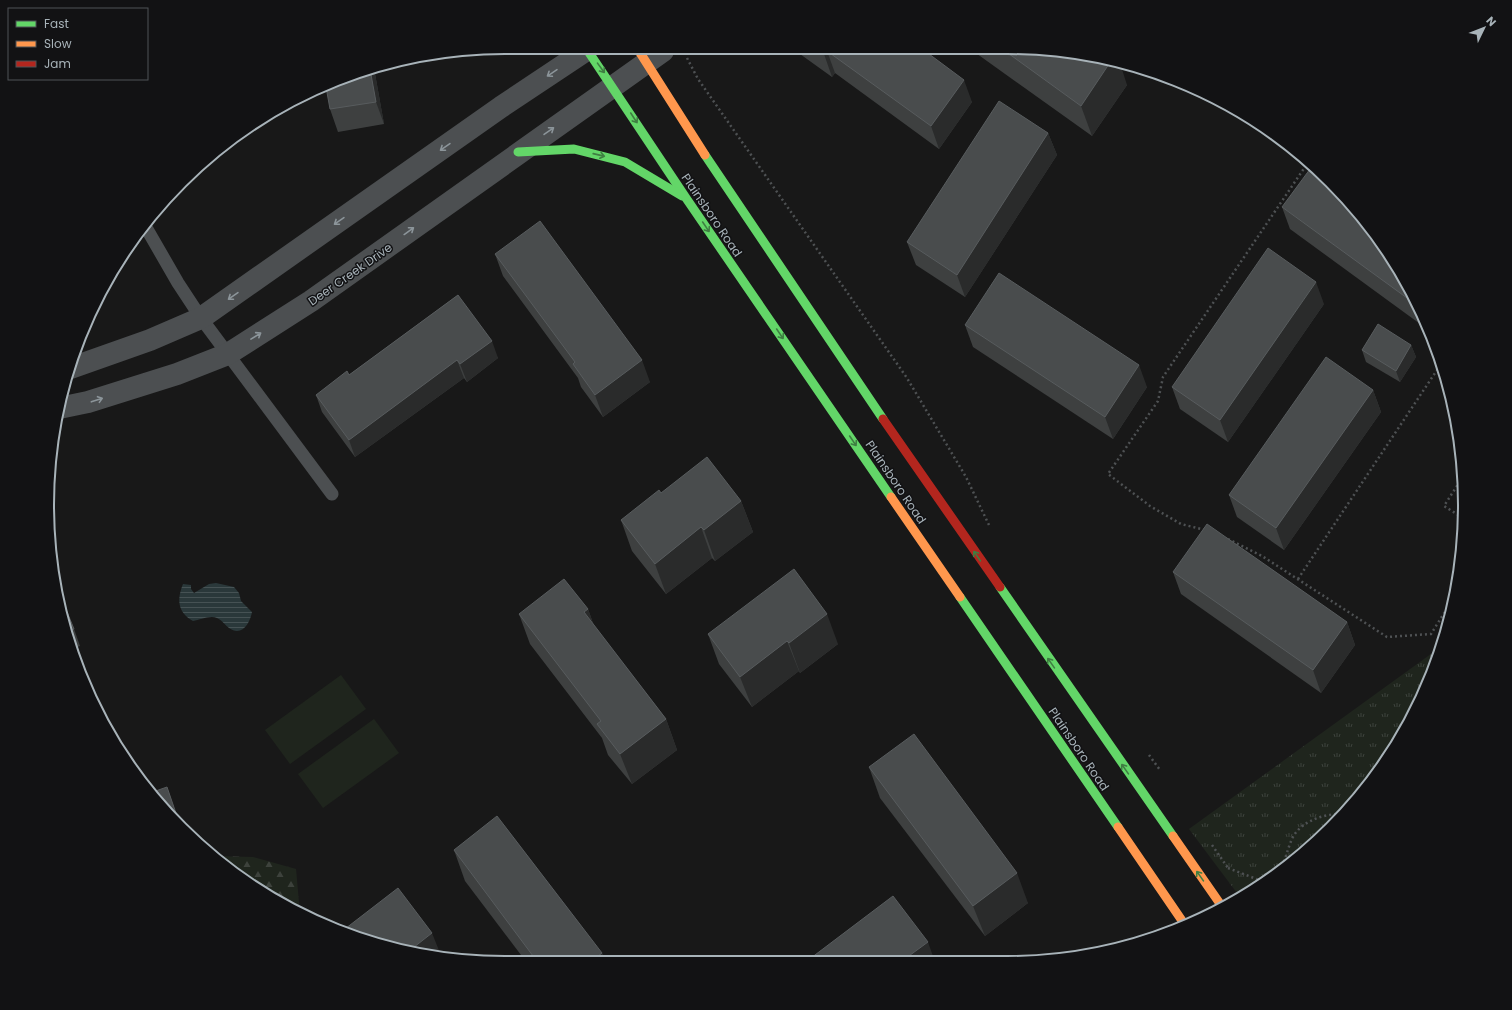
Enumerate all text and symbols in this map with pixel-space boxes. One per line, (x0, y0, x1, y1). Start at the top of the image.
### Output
legend (8, 8, 148, 80)
north arrow (1464, 8, 1504, 48)
text: N (1483, 13, 1500, 30)
text: Fast (44, 15, 69, 32)
text: Slow (44, 35, 72, 52)
text: Jam (44, 55, 71, 72)
one-way arrow (596, 63, 605, 74)
one-way arrow (547, 69, 558, 77)
one-way arrow (630, 113, 639, 124)
one-way arrow (543, 127, 554, 135)
one-way arrow (440, 142, 451, 151)
one-way arrow (592, 152, 605, 160)
street label: Plainsboro Road (678, 170, 746, 260)
one-way arrow (334, 217, 345, 225)
one-way arrow (702, 221, 710, 232)
one-way arrow (404, 227, 415, 235)
street label: Deer Creek Drive (305, 239, 395, 309)
one-way arrow (227, 292, 238, 300)
one-way arrow (776, 328, 784, 339)
one-way arrow (250, 332, 262, 340)
one-way arrow (91, 395, 103, 403)
one-way arrow (849, 436, 857, 447)
street label: Plainsboro Road (862, 437, 930, 527)
one-way arrow (973, 551, 981, 562)
one-way arrow (1047, 658, 1055, 669)
street label: Plainsboro Road (1045, 704, 1113, 794)
one-way arrow (1121, 764, 1129, 775)
one-way arrow (1196, 871, 1204, 882)

